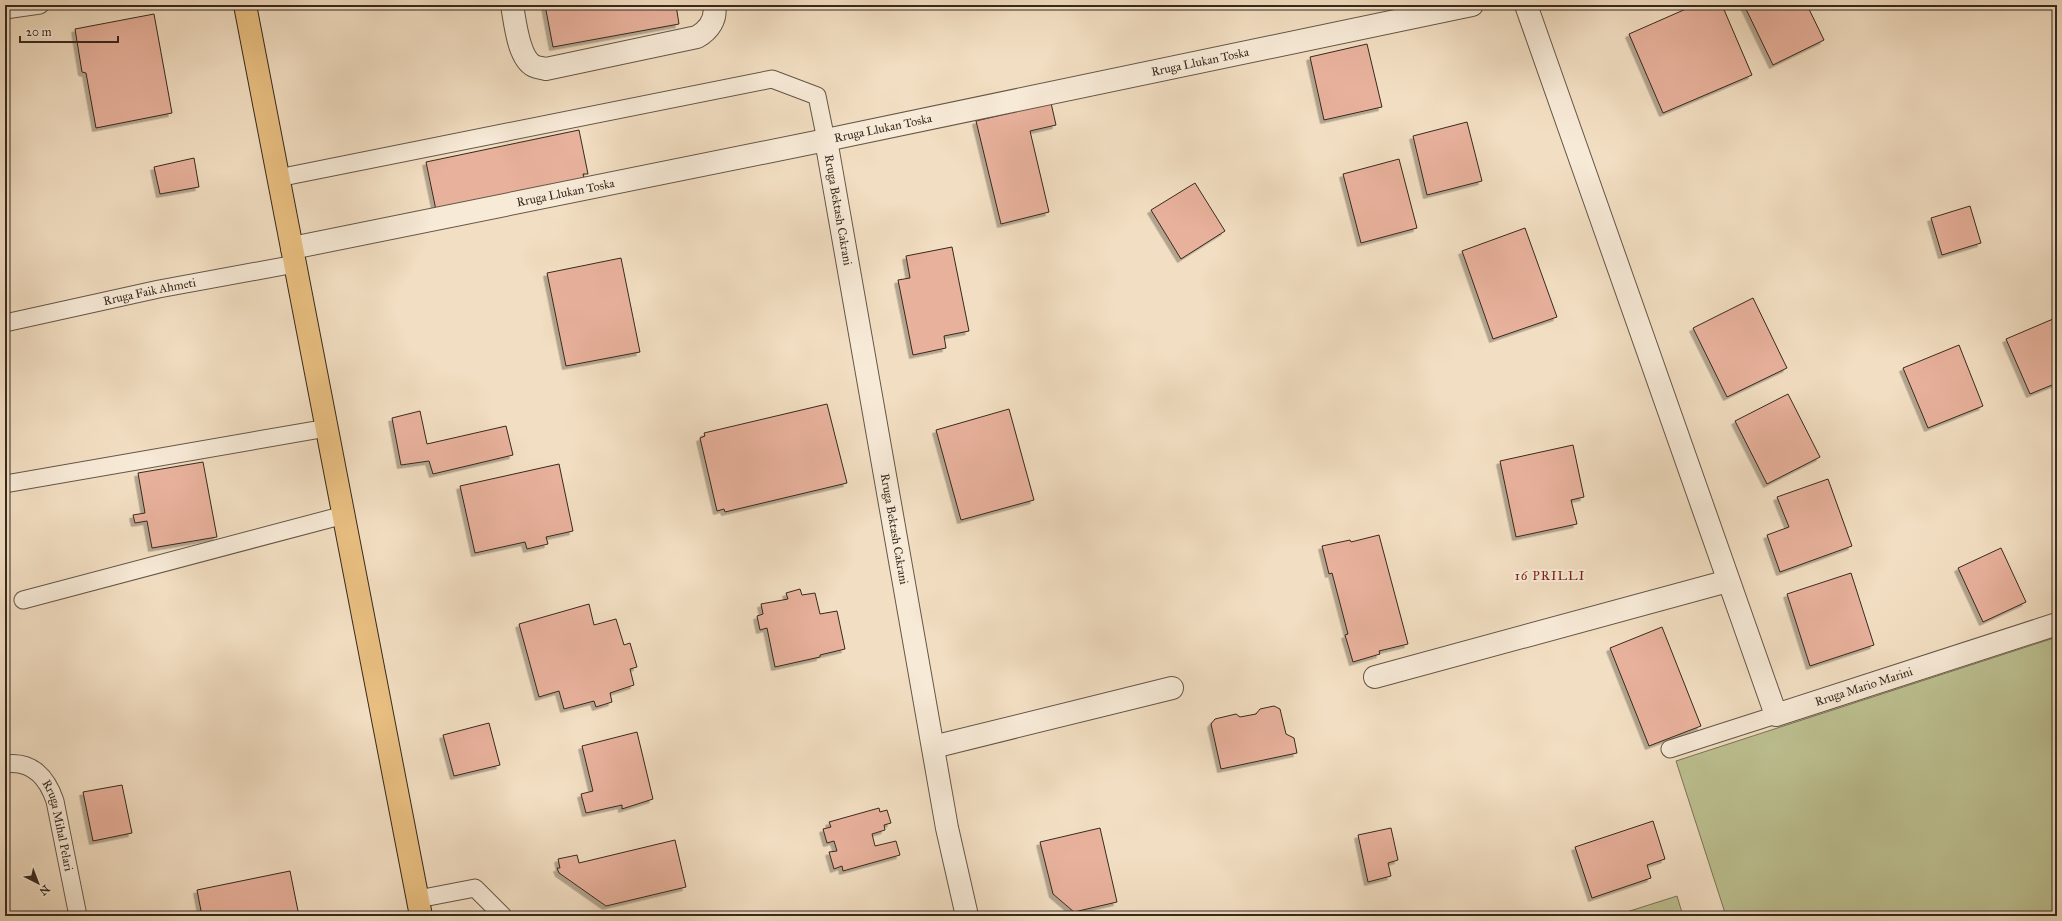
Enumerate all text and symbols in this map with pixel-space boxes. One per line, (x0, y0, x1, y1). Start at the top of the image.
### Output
scale bar (20, 18, 118, 44)
text: 20 m (26, 25, 52, 39)
street label: Rruga Llukan Toska (1150, 45, 1251, 79)
street label: Rruga Llukan Toska (833, 111, 934, 145)
street label: Rruga Bektash Cakrani (822, 153, 855, 267)
street label: Rruga Llukan Toska (515, 176, 616, 209)
street label: Rruga Faik Ahmeti (102, 275, 198, 308)
street label: Rruga Bektash Cakrani (878, 472, 911, 586)
district label: 16 PRILLI (1515, 568, 1585, 584)
street label: Rruga Mario Marini (1813, 664, 1915, 709)
street label: Rruga Mihal Pelari (39, 777, 76, 873)
north arrow (18, 863, 58, 903)
text: N (36, 882, 52, 898)

